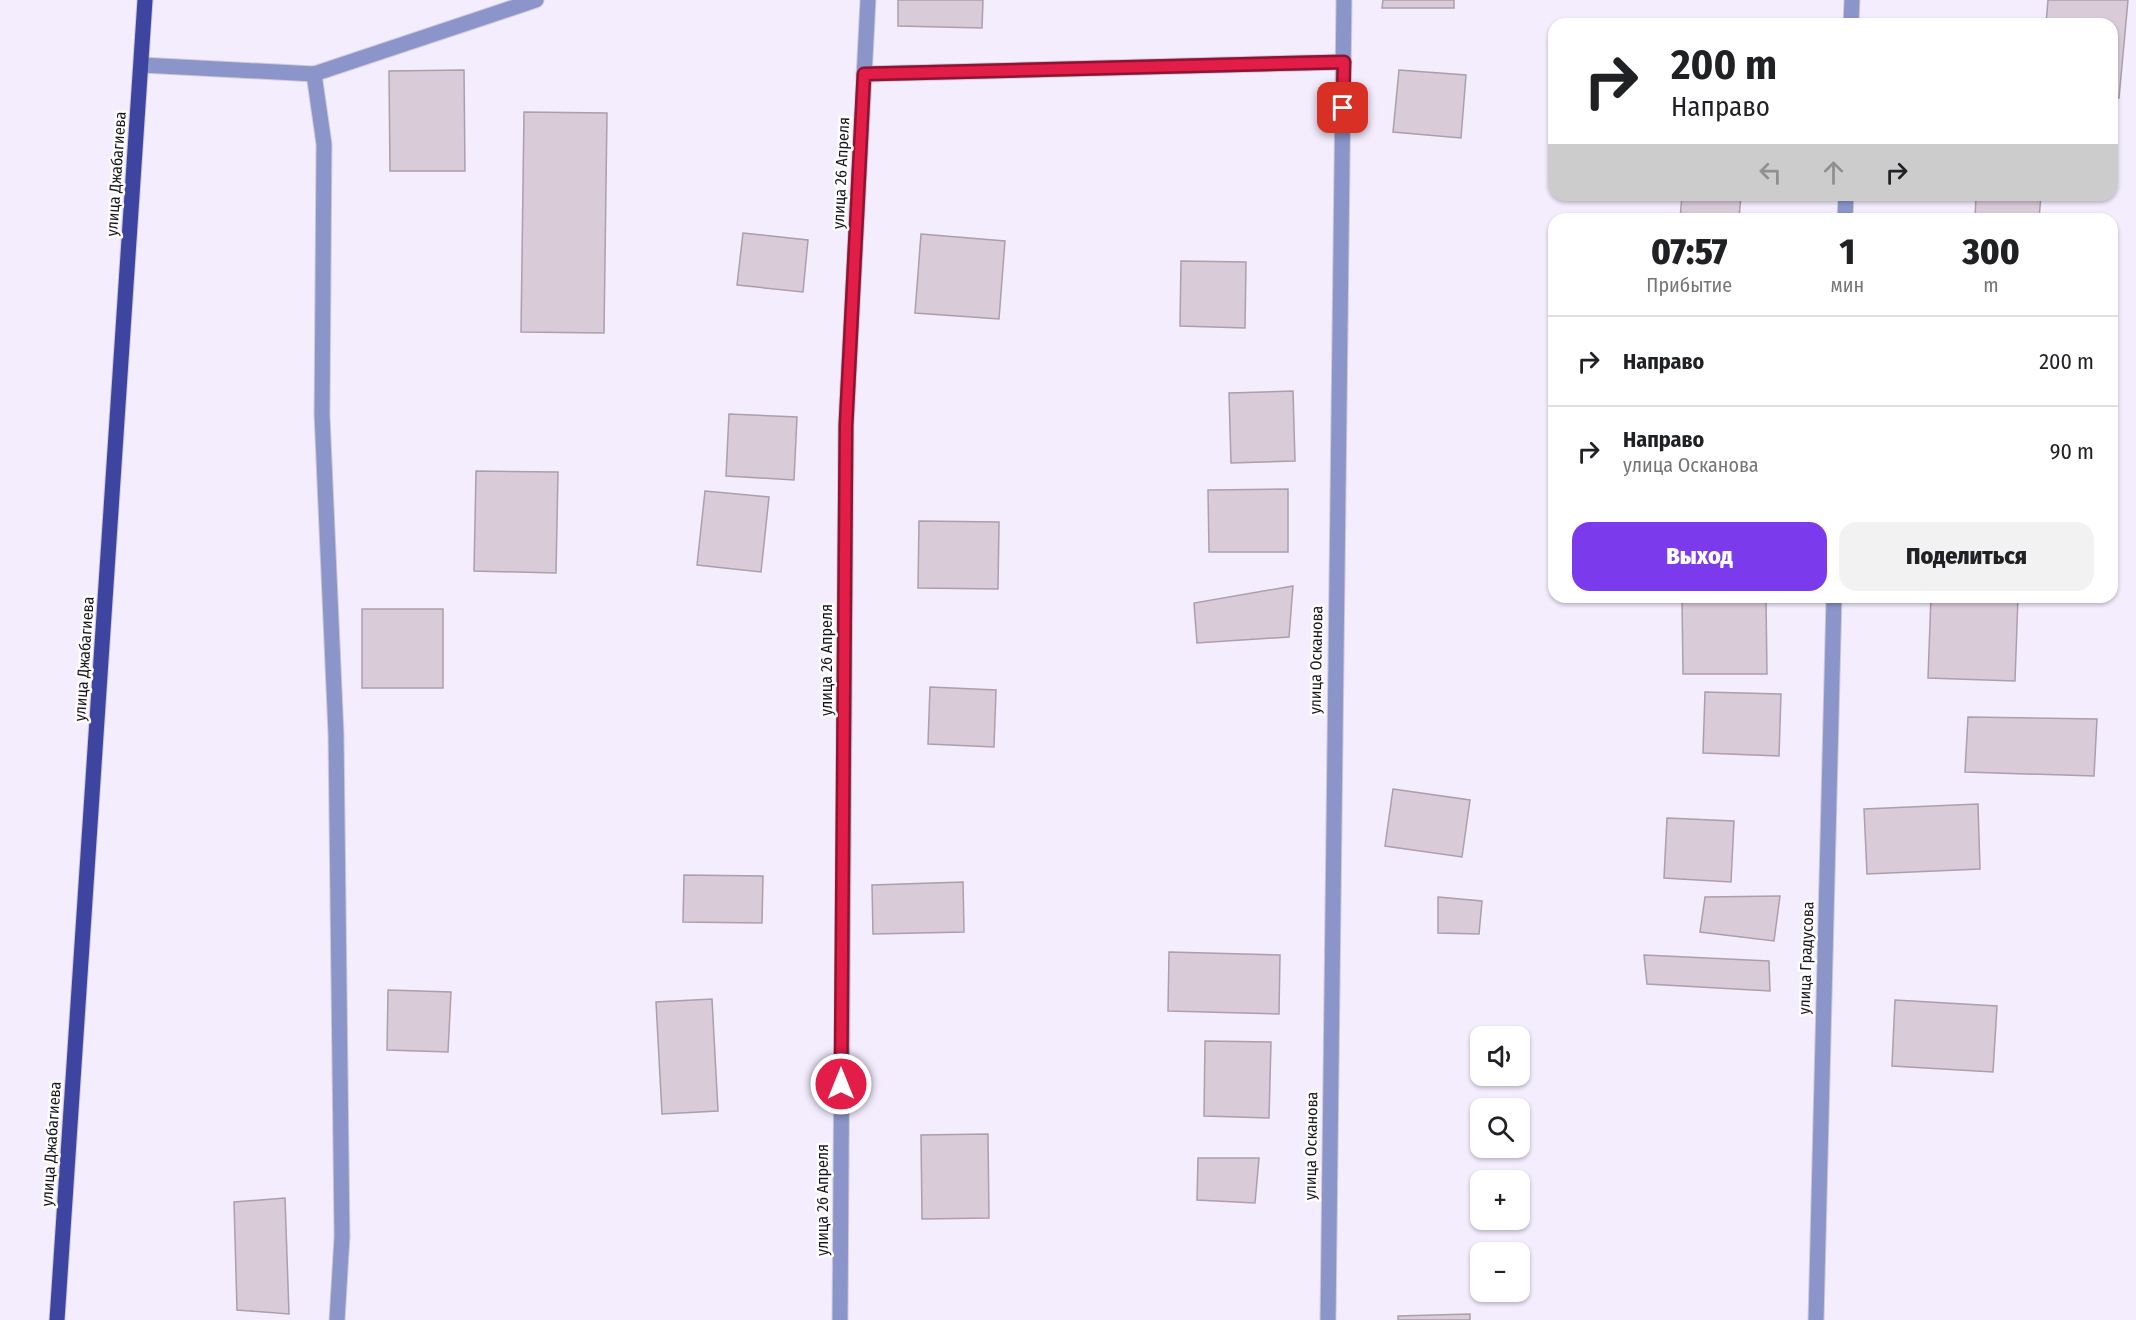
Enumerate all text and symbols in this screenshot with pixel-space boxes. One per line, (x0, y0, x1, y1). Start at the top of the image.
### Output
text: 200 m (1671, 40, 1777, 90)
icon: right (1572, 42, 1650, 120)
pin (1317, 82, 1368, 133)
icon: arrive (1326, 91, 1359, 124)
text: Направо (1671, 91, 1770, 123)
street label: улица Джабагиева (102, 111, 130, 237)
street label: улица 26 Апреля (829, 117, 853, 229)
icon: left (1754, 156, 1787, 189)
icon: ahead (1817, 156, 1850, 189)
icon: right (1880, 156, 1913, 189)
text: 07:57 (1651, 230, 1727, 274)
text: 1 (1840, 230, 1855, 274)
text: 300 (1962, 230, 2020, 274)
text: Прибытие (1646, 273, 1732, 297)
text: мин (1831, 273, 1864, 297)
text: m (1983, 273, 1999, 297)
icon: right (1572, 345, 1605, 378)
text: Направо (1623, 348, 1704, 375)
text: 200 m (2039, 348, 2094, 375)
text: Направо (1623, 426, 1704, 453)
icon: right (1572, 435, 1605, 468)
text: 90 m (2050, 438, 2094, 465)
text: улица Осканова (1623, 453, 1759, 477)
button: Выход (1572, 522, 1827, 591)
button: Поделиться (1839, 522, 2094, 591)
street label: улица Джабагиева (70, 596, 98, 722)
street label: улица 26 Апреля (817, 604, 836, 716)
street label: улица Осканова (1306, 605, 1326, 714)
street label: улица Градусова (1795, 901, 1817, 1015)
map controls (1470, 1026, 1530, 1302)
button: sound (1470, 1026, 1530, 1086)
position arrow (809, 1052, 873, 1116)
street label: улица Джабагиева (37, 1081, 65, 1207)
street label: улица Осканова (1301, 1091, 1321, 1200)
button: search (1470, 1098, 1530, 1158)
street label: улица 26 Апреля (813, 1144, 832, 1256)
button: + (1470, 1170, 1530, 1230)
button: − (1470, 1242, 1530, 1302)

